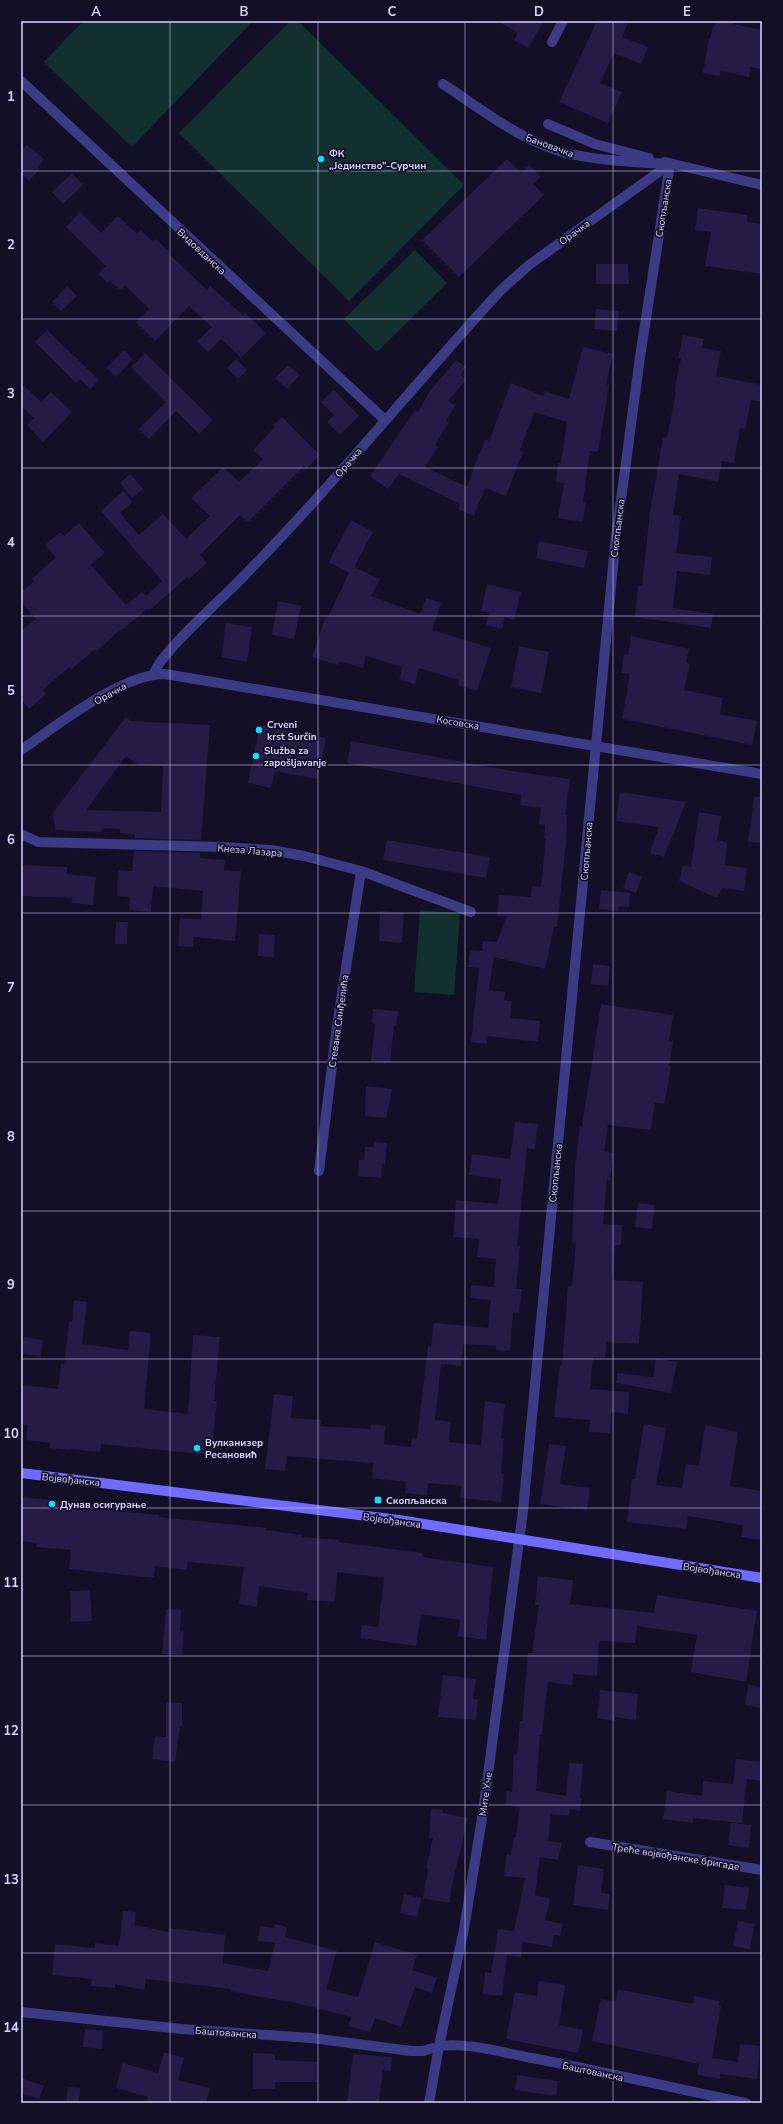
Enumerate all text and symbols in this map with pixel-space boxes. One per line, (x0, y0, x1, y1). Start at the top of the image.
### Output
text: A (91, 3, 101, 21)
text: B (240, 3, 249, 21)
text: C (388, 3, 397, 21)
text: D (534, 3, 544, 21)
text: E (683, 3, 691, 21)
text: 1 (7, 88, 15, 106)
street label: Бановачка (524, 131, 576, 161)
place label: ФК „Јединство”-Сурчин (329, 147, 426, 173)
marker: ФК „Јединство”-Сурчин (316, 154, 326, 164)
street label: Скопљанска (652, 178, 676, 238)
street label: Орачка (556, 217, 593, 249)
street label: Видовданска (174, 225, 229, 278)
text: 2 (7, 236, 15, 254)
text: 3 (7, 385, 15, 403)
street label: Орачка (332, 445, 366, 481)
street label: Скопљанска (607, 498, 629, 558)
text: 4 (7, 534, 15, 552)
street label: Орачка (92, 679, 129, 709)
text: 5 (7, 682, 15, 700)
street label: Косовска (435, 712, 480, 734)
place label: Crveni krst Surčin (267, 718, 317, 744)
marker: Crveni krst Surčin (254, 725, 264, 735)
place label: Služba za zapošljavanje (264, 744, 327, 770)
marker: Služba za zapošljavanje (251, 751, 261, 761)
street label: Скопљанска (577, 821, 597, 881)
text: 6 (7, 831, 15, 849)
street label: Кнеза Лазара (217, 841, 283, 861)
street label: Стевана Синђелића (326, 974, 352, 1068)
text: 7 (7, 979, 15, 997)
text: 8 (7, 1128, 15, 1146)
street label: Скопљанска (546, 1143, 566, 1203)
text: 9 (7, 1276, 15, 1294)
text: 10 (3, 1425, 19, 1443)
place label: Вулканизер Ресановић (205, 1436, 263, 1462)
marker: Вулканизер Ресановић (192, 1443, 202, 1453)
street label: Војвођанска (41, 1470, 101, 1490)
place label: Скопљанска (386, 1494, 447, 1508)
marker: Скопљанска (373, 1495, 383, 1505)
place label: Дунав осигурање (60, 1498, 147, 1512)
marker: Дунав осигурање (47, 1499, 57, 1509)
street label: Војвођанска (362, 1510, 422, 1532)
street label: Војвођанска (682, 1560, 742, 1582)
text: 11 (3, 1574, 19, 1592)
text: 12 (3, 1722, 19, 1740)
street label: Мите Уче (476, 1771, 496, 1817)
street label: Треће војвођанске бригаде (611, 1840, 740, 1874)
text: 13 (3, 1871, 19, 1889)
text: 14 (3, 2019, 19, 2037)
street label: Баштованска (194, 2024, 257, 2042)
street label: Баштованска (561, 2059, 625, 2085)

